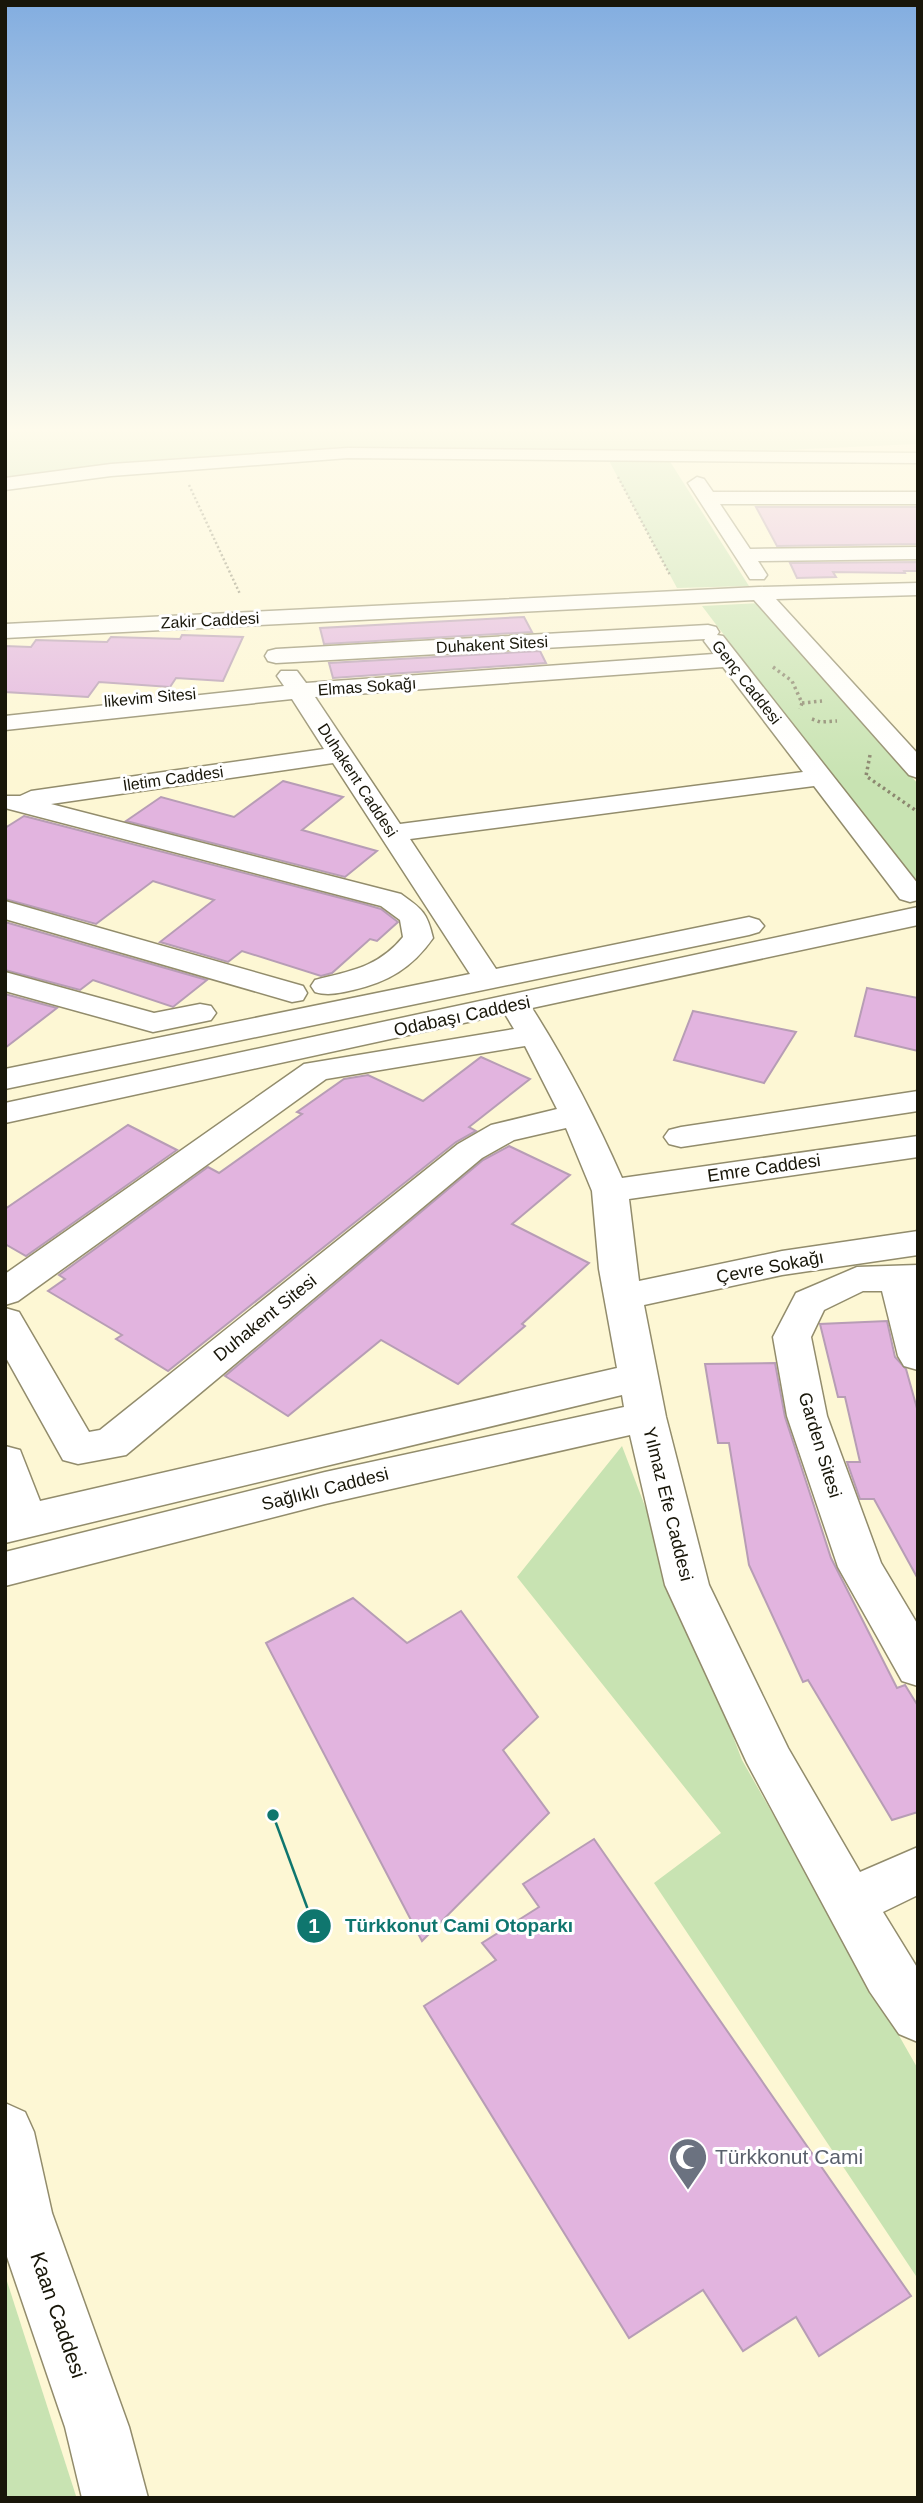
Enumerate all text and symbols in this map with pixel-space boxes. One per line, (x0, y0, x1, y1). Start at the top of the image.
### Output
street label: Zakir Caddesi (160, 609, 260, 632)
street label: Duhakent Sitesi (436, 633, 548, 656)
street label: Genç Caddesi (709, 637, 785, 727)
street label: Elmas Sokağı (317, 675, 417, 698)
street label: likevim Sitesi (103, 685, 197, 710)
street label: Duhakent Caddesi (315, 720, 401, 840)
street label: İletim Caddesi (122, 762, 224, 794)
street label: Odabaşı Caddesi (392, 992, 532, 1040)
street label: Emre Caddesi (706, 1150, 822, 1186)
street label: Çevre Sokağı (715, 1247, 825, 1287)
street label: Duhakent Sitesi (210, 1271, 320, 1365)
street label: Garden Sitesi (794, 1390, 846, 1500)
street label: Yılmaz Efe Caddesi (639, 1425, 697, 1583)
street label: Sağlıklı Caddesi (259, 1464, 391, 1514)
callout: Türkkonut Cami Otoparkı (296, 1906, 587, 1946)
text: 1 (308, 1914, 320, 1937)
text: Türkkonut Cami Otoparkı (345, 1915, 573, 1936)
mosque icon: Türkkonut Cami (667, 2136, 709, 2191)
place label: Türkkonut Cami (715, 2145, 863, 2168)
street label: Kaan Caddesi (26, 2249, 91, 2381)

